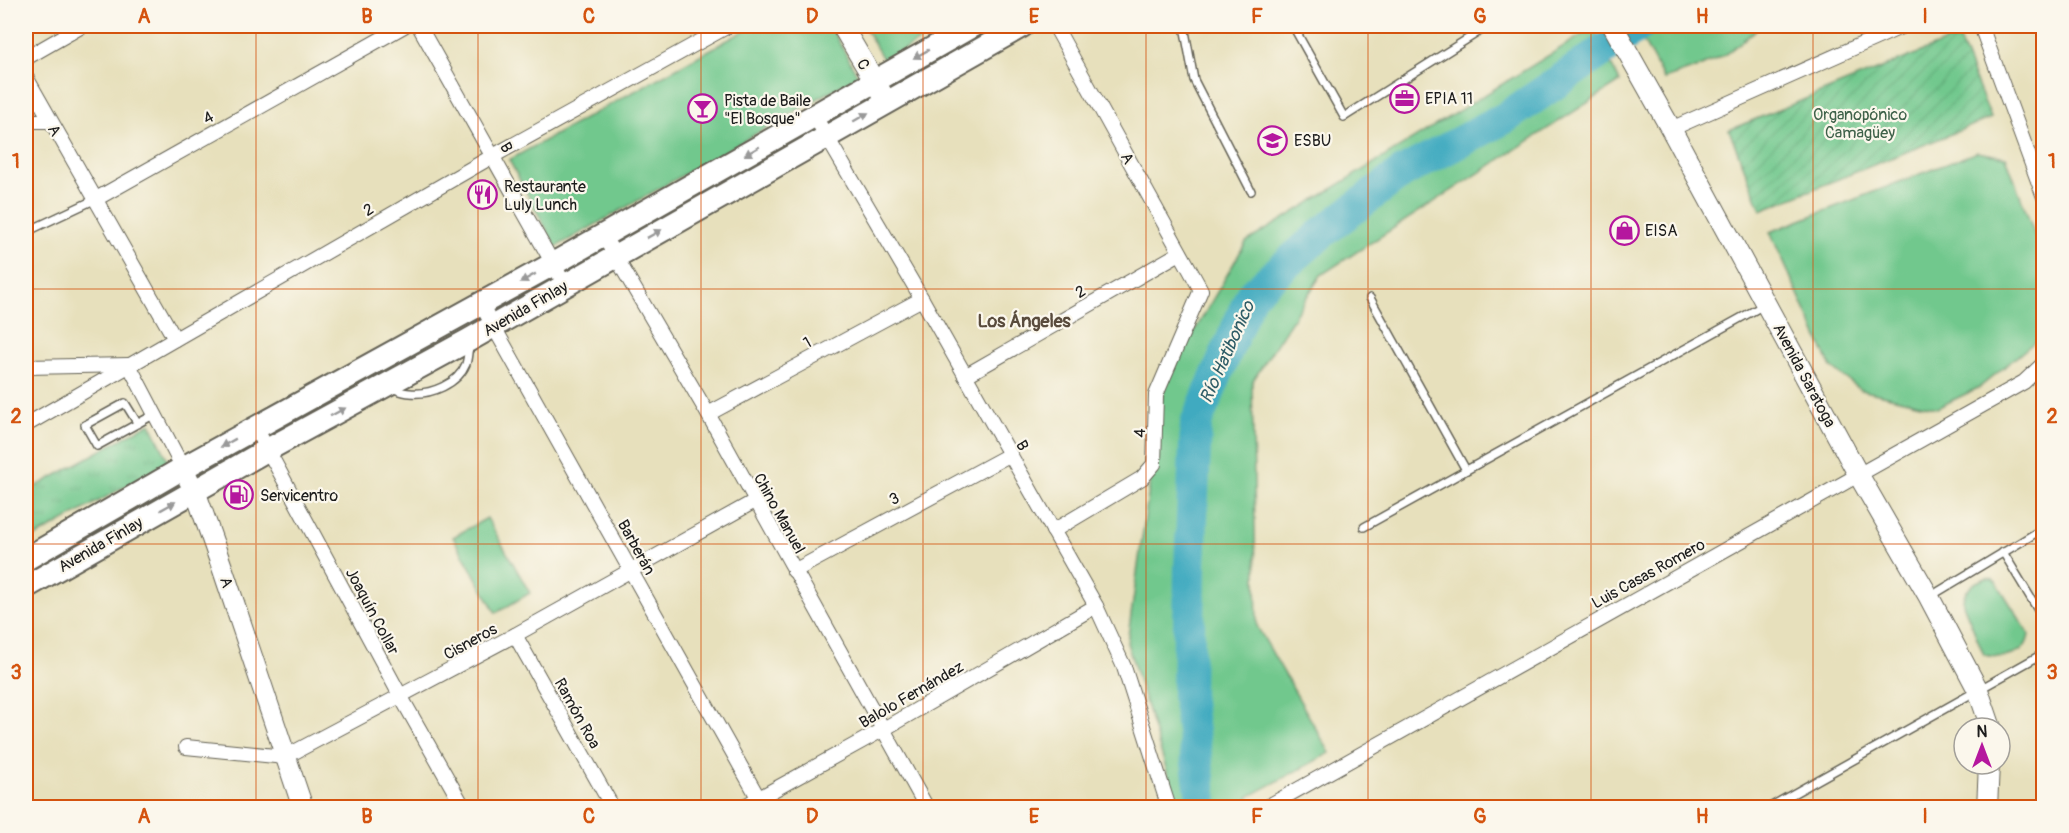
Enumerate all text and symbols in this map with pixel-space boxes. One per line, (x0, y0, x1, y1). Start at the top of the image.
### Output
text: A (138, 4, 151, 29)
text: B (361, 4, 373, 29)
text: C (583, 4, 595, 29)
text: D (806, 4, 819, 29)
text: E (1029, 4, 1040, 29)
text: F (1251, 4, 1263, 29)
text: G (1473, 4, 1487, 29)
text: H (1696, 4, 1709, 29)
text: I (1922, 4, 1928, 29)
one-way arrow (912, 49, 929, 59)
street label: C (852, 55, 874, 74)
office icon: EPIA 11 (1388, 82, 1420, 114)
place label: EPIA 11 (1425, 89, 1473, 109)
place label: Pista de Baile "El Bosque" (724, 91, 811, 129)
bar icon: Pista de Baile "El Bosque" (687, 93, 719, 125)
park label: Organopónico Camagüey (1813, 105, 1907, 143)
street label: 4 (200, 107, 217, 129)
one-way arrow (853, 112, 869, 123)
street label: A (43, 121, 65, 140)
school or university icon: ESBU (1257, 124, 1289, 156)
place label: ESBU (1294, 131, 1331, 151)
street label: B (495, 139, 517, 156)
one-way arrow (744, 145, 760, 156)
text: 1 (12, 149, 20, 174)
street label: A (1116, 149, 1138, 168)
text: 1 (2048, 149, 2056, 174)
place label: Restaurante Luly Lunch (504, 177, 586, 215)
restaurant icon: Restaurante Luly Lunch (467, 179, 499, 211)
street label: 2 (360, 199, 377, 221)
shop icon: EISA (1608, 214, 1640, 246)
place label: EISA (1645, 221, 1678, 241)
one-way arrow (646, 229, 663, 239)
one-way arrow (519, 273, 536, 283)
street label: Avenida Finlay (480, 277, 571, 341)
street label: 2 (1072, 281, 1089, 303)
water label: Río Hatibonico (1195, 296, 1261, 407)
district label: Los Ángeles (977, 310, 1072, 333)
street label: Avenida Saratoga (1768, 320, 1840, 431)
street label: 1 (800, 333, 815, 353)
text: 2 (10, 404, 22, 429)
text: 2 (2046, 404, 2058, 429)
one-way arrow (330, 407, 347, 417)
street label: 4 (1130, 428, 1150, 438)
street label: B (1011, 437, 1033, 454)
one-way arrow (219, 438, 236, 448)
street label: Chino Manuel (749, 470, 809, 557)
fuel station icon: Servicentro (223, 479, 255, 511)
place label: Servicentro (260, 486, 338, 506)
street label: 3 (886, 488, 903, 510)
one-way arrow (159, 501, 176, 511)
street label: Avenida Finlay (55, 513, 146, 577)
street label: Barberán (613, 516, 659, 579)
street label: Luis Casas Romero (1588, 534, 1709, 613)
street label: Joaquín Collar (341, 565, 403, 659)
street label: A (215, 574, 237, 590)
street label: Cisneros (440, 619, 501, 665)
street label: Balolo Fernández (856, 657, 967, 733)
text: 3 (10, 660, 22, 685)
text: 3 (2046, 660, 2058, 685)
street label: Ramón Roa (550, 675, 605, 752)
north arrow (1952, 716, 2012, 776)
text: N (1977, 722, 1988, 742)
text: A (138, 804, 151, 829)
text: B (361, 804, 373, 829)
text: C (583, 804, 595, 829)
text: D (806, 804, 819, 829)
text: E (1029, 804, 1040, 829)
text: F (1251, 804, 1263, 829)
text: G (1473, 804, 1487, 829)
text: H (1696, 804, 1709, 829)
text: I (1922, 804, 1928, 829)

